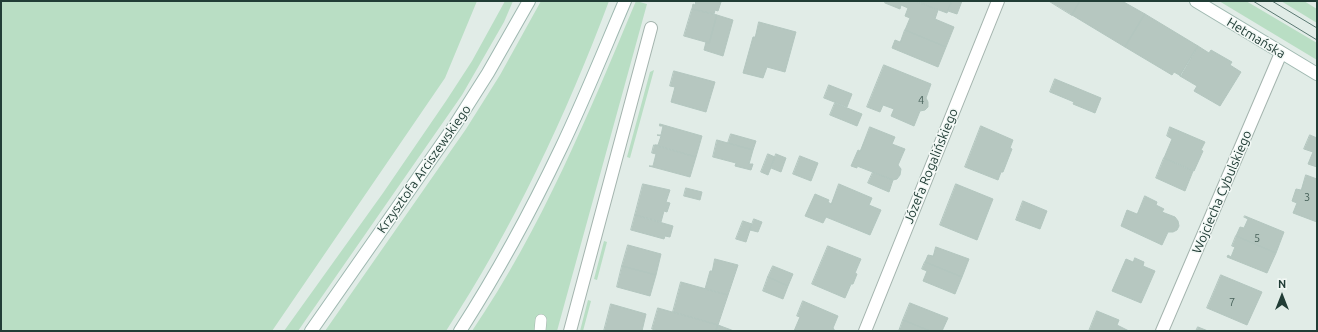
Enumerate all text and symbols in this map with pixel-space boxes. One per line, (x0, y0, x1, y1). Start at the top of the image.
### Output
street label: Hetmańska (1224, 14, 1288, 62)
house number: 4 (918, 93, 924, 107)
street label: Krzysztofa Arciszewskiego (374, 102, 474, 236)
street label: Józefa Rogalińskiego (901, 106, 961, 226)
street label: Wojciecha Cybulskiego (1189, 128, 1255, 256)
house number: 3 (1304, 190, 1310, 204)
house number: 5 (1254, 231, 1260, 245)
north arrow (1262, 276, 1302, 316)
text: N (1278, 278, 1286, 290)
house number: 7 (1229, 295, 1235, 309)

